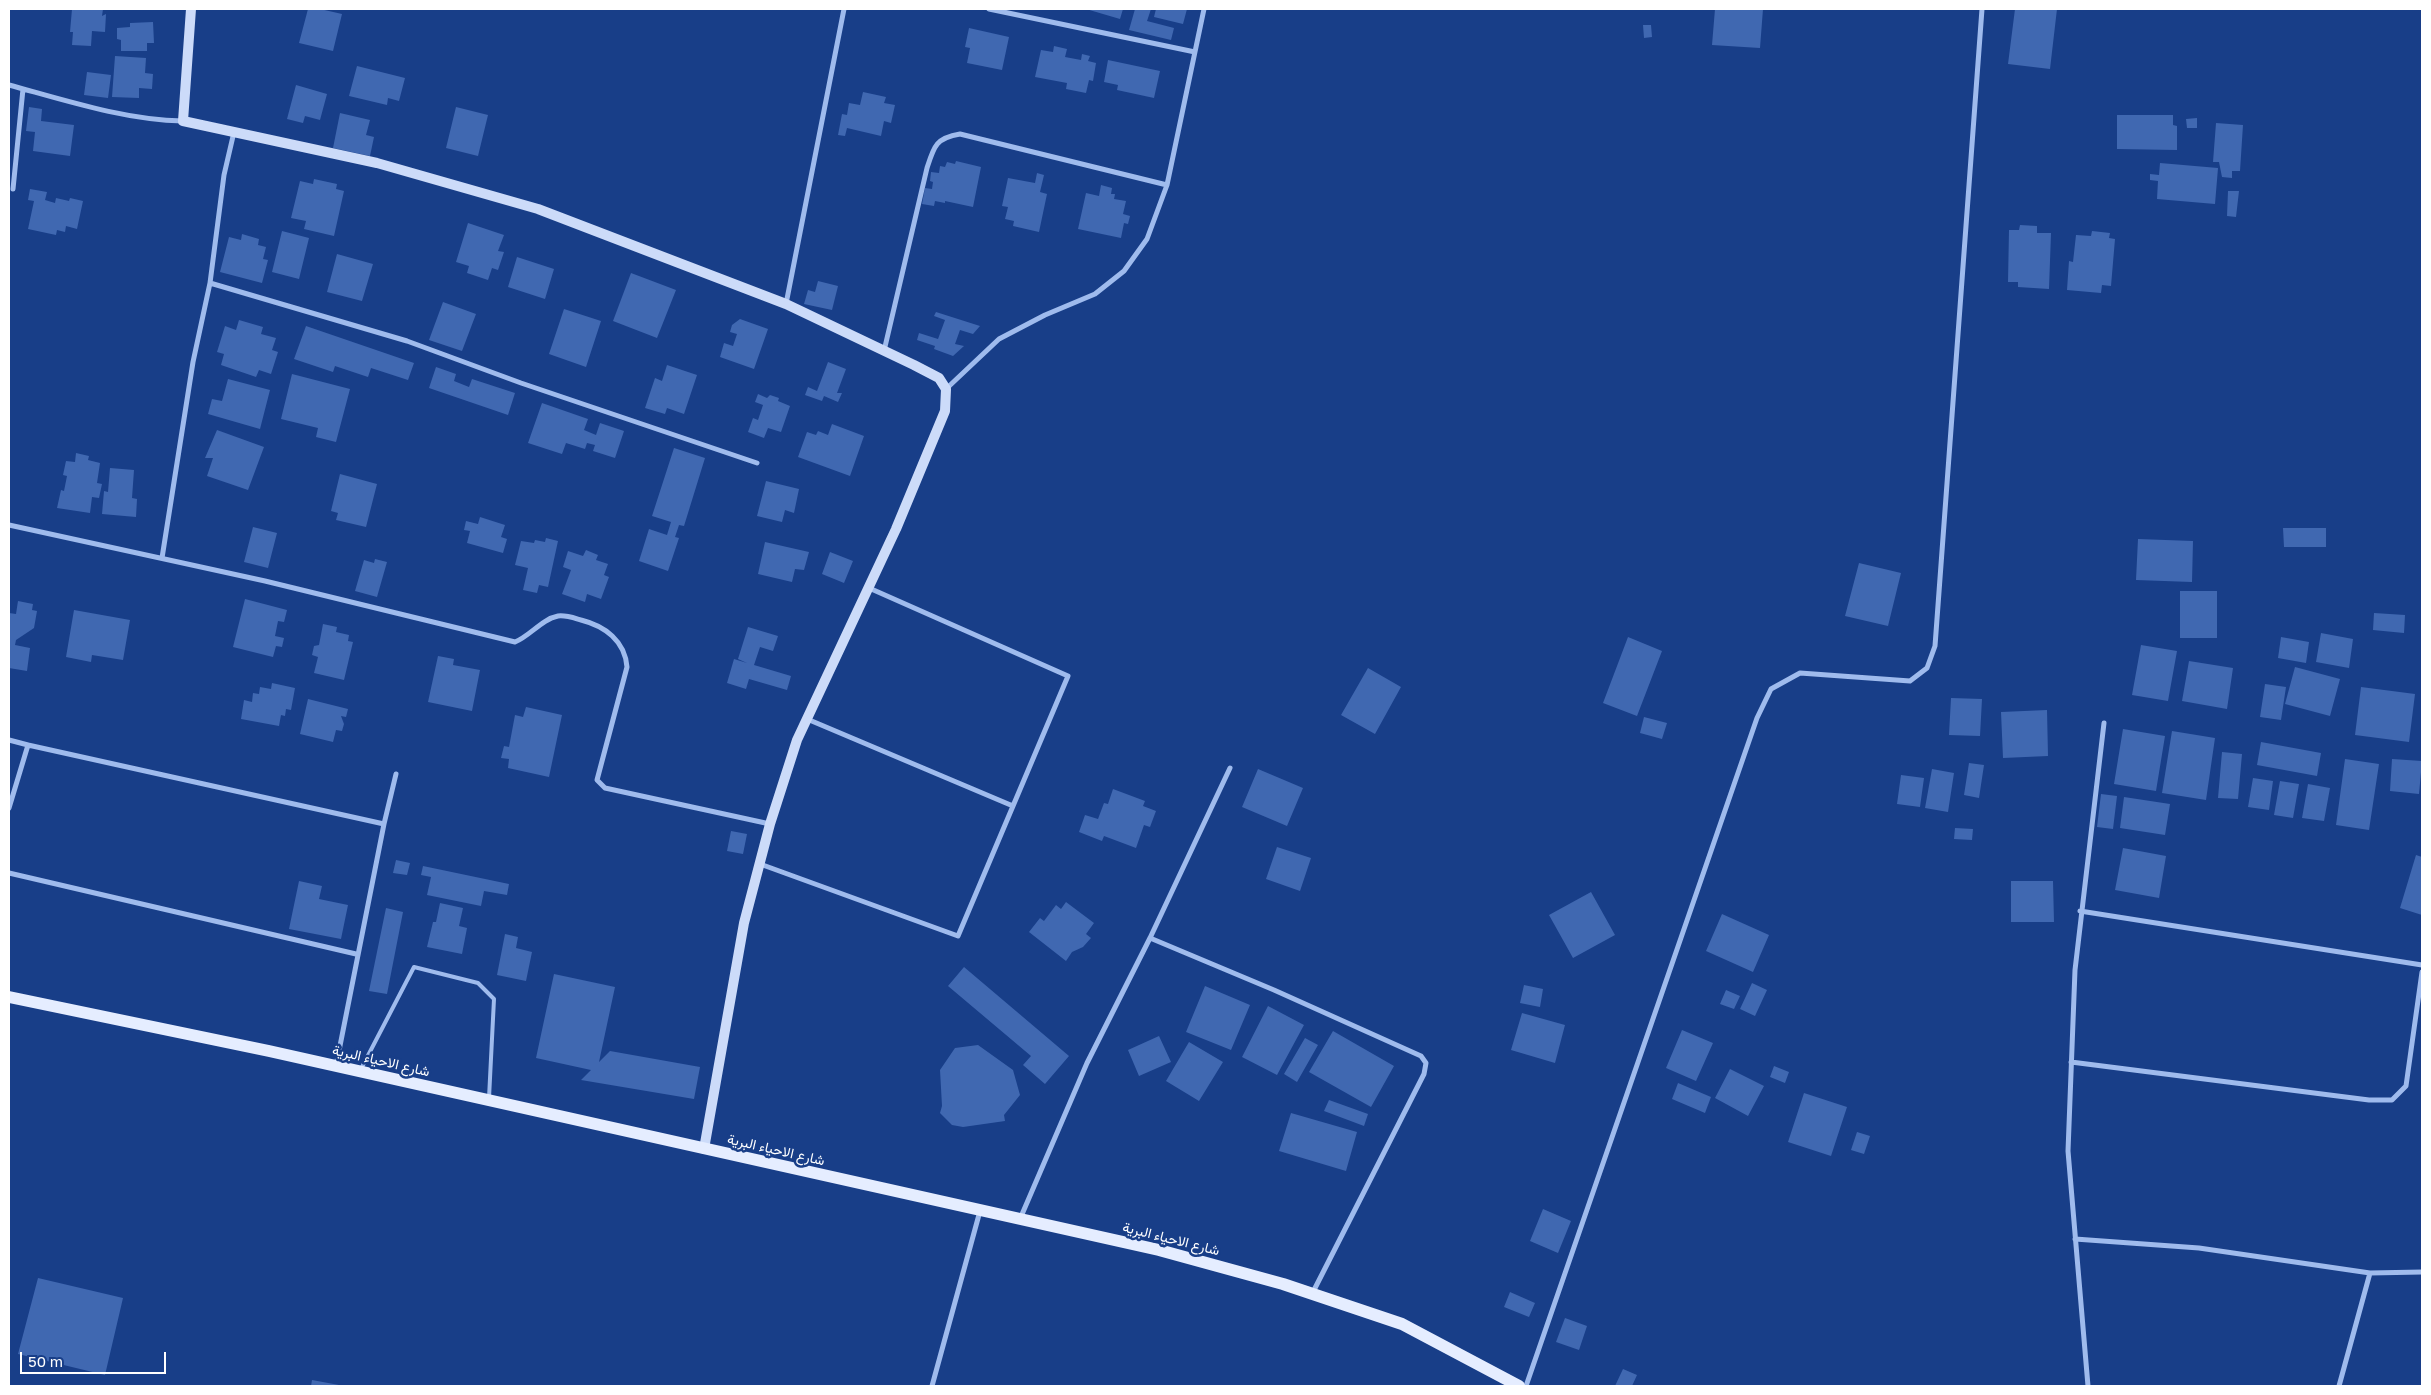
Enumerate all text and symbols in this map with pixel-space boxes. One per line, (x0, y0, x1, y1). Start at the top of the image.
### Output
street label: شارع الاحياء البرية (331, 1042, 431, 1080)
street label: شارع الاحياء البرية (726, 1131, 826, 1169)
street label: شارع الاحياء البرية (1121, 1219, 1221, 1259)
scale bar (22, 1342, 169, 1374)
text: 50 m (28, 1352, 63, 1370)

